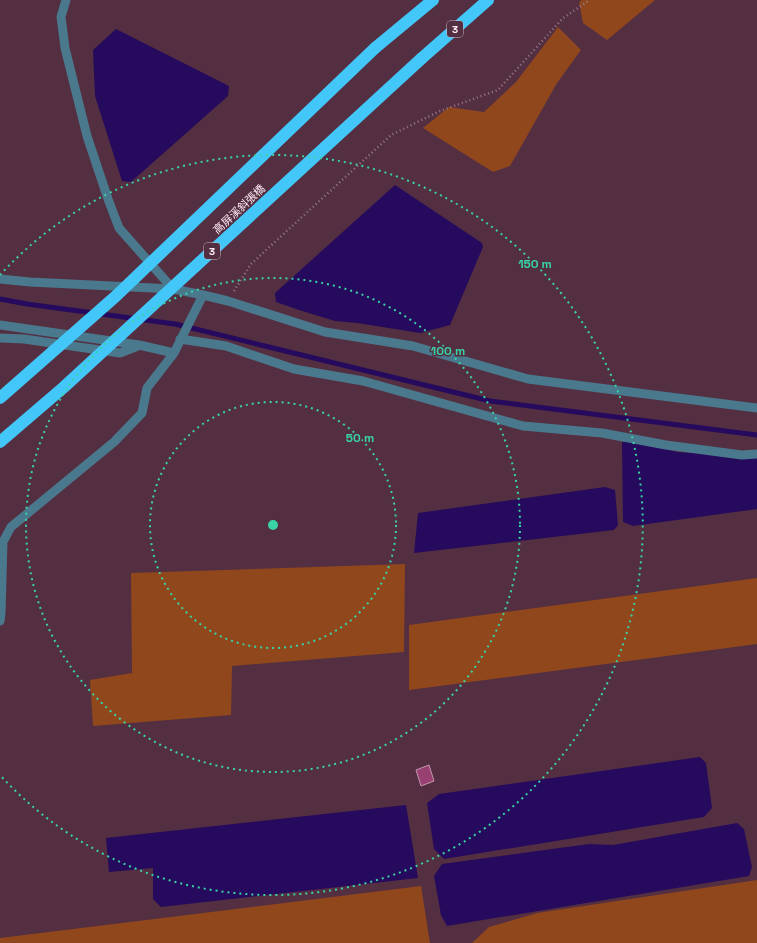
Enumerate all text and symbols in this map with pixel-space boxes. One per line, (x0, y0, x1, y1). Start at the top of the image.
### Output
road number: 3 (447, 21, 463, 37)
street label: 高屏溪斜張橋 (210, 181, 268, 237)
road number: 3 (204, 243, 220, 259)
text: 150 m (518, 256, 552, 272)
text: 100 m (431, 343, 465, 359)
text: 50 m (346, 430, 374, 446)
centre of rings (266, 518, 280, 532)

